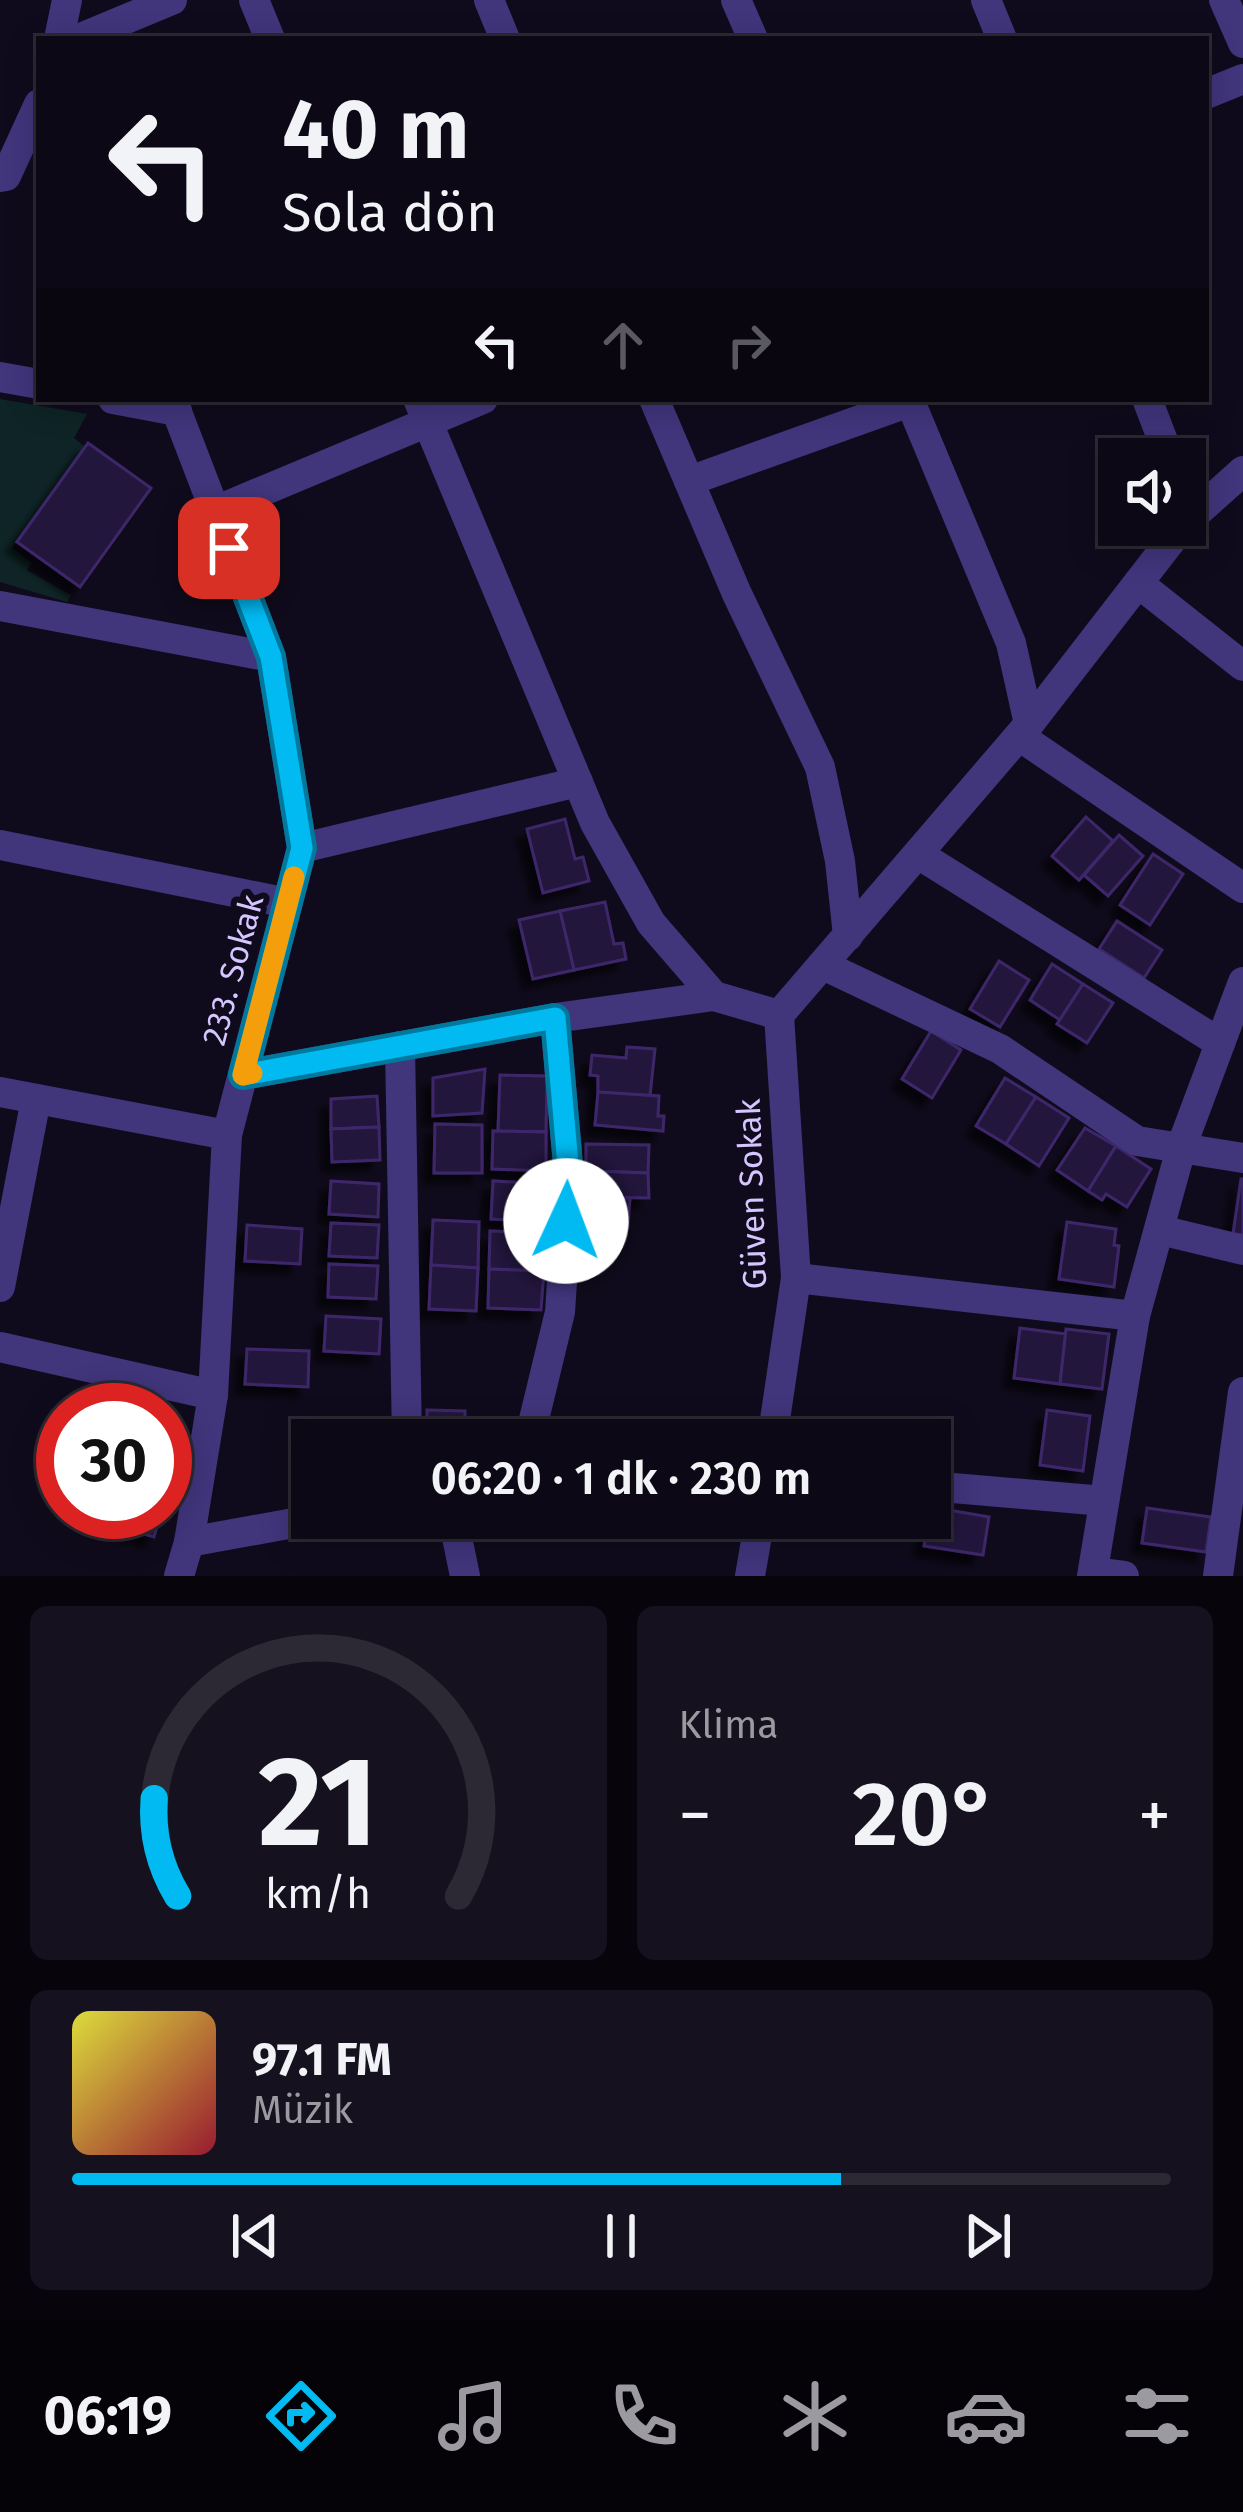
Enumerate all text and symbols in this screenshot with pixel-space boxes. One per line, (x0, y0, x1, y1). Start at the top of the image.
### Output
text: 40 m (282, 79, 470, 180)
icon: left (84, 84, 240, 240)
text: Sola dön (282, 181, 498, 245)
icon: left (464, 312, 530, 378)
icon: ahead (590, 312, 656, 378)
icon: right (716, 312, 782, 378)
map controls (1098, 438, 1206, 546)
button: sound (1098, 438, 1206, 546)
pin (178, 497, 280, 599)
icon: arrive (196, 515, 262, 581)
street label: 233. Sokak (194, 890, 272, 1050)
street label: Güven Sokak (729, 1098, 775, 1290)
position arrow (503, 1158, 629, 1284)
speed limit sign: 30 (36, 1383, 192, 1539)
text: 06:20 · 1 dk · 230 m (431, 1452, 811, 1506)
text: Klima (679, 1702, 779, 1748)
text: 21 (258, 1728, 378, 1878)
text: 20° (852, 1761, 997, 1869)
text: − (679, 1776, 712, 1855)
text: + (1138, 1776, 1171, 1855)
text: km/h (265, 1868, 371, 1919)
text: 97.1 FM (252, 2033, 392, 2087)
text: Müzik (252, 2087, 353, 2133)
icon: previous (222, 2203, 288, 2269)
icon: pause (588, 2203, 654, 2269)
icon: next (955, 2203, 1021, 2269)
icon: directions (259, 2374, 343, 2458)
icon: music (431, 2374, 515, 2458)
icon: phone (602, 2374, 686, 2458)
icon: climate (773, 2374, 857, 2458)
icon: car (944, 2374, 1028, 2458)
icon: filters (1115, 2374, 1199, 2458)
text: 06:19 (44, 2384, 172, 2448)

